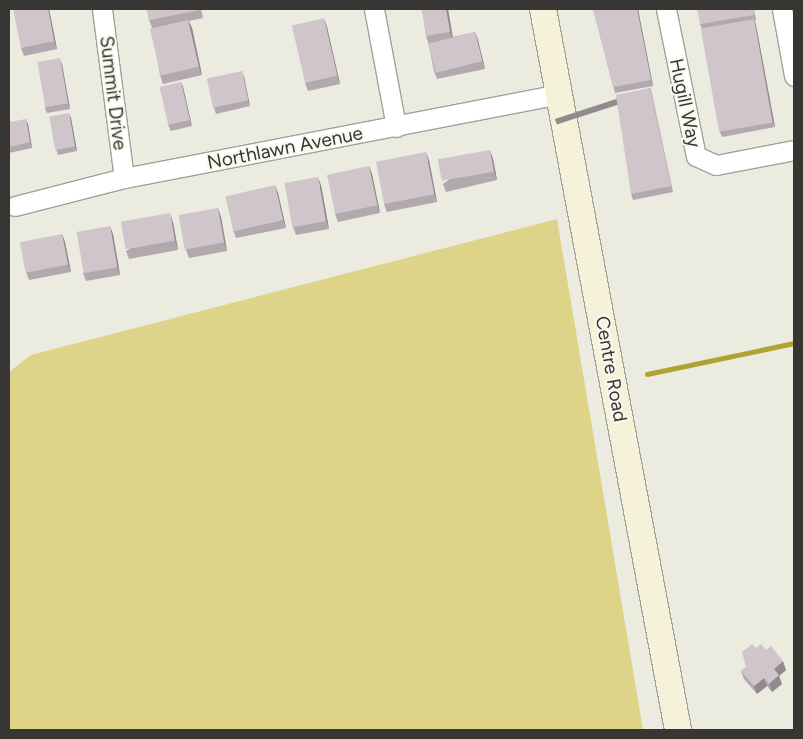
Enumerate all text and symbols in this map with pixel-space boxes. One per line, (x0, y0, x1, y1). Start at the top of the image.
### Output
street label: Summit Drive (95, 35, 131, 151)
street label: Hugill Way (664, 56, 706, 150)
street label: Northlawn Avenue (205, 122, 365, 174)
street label: Centre Road (590, 314, 632, 424)

